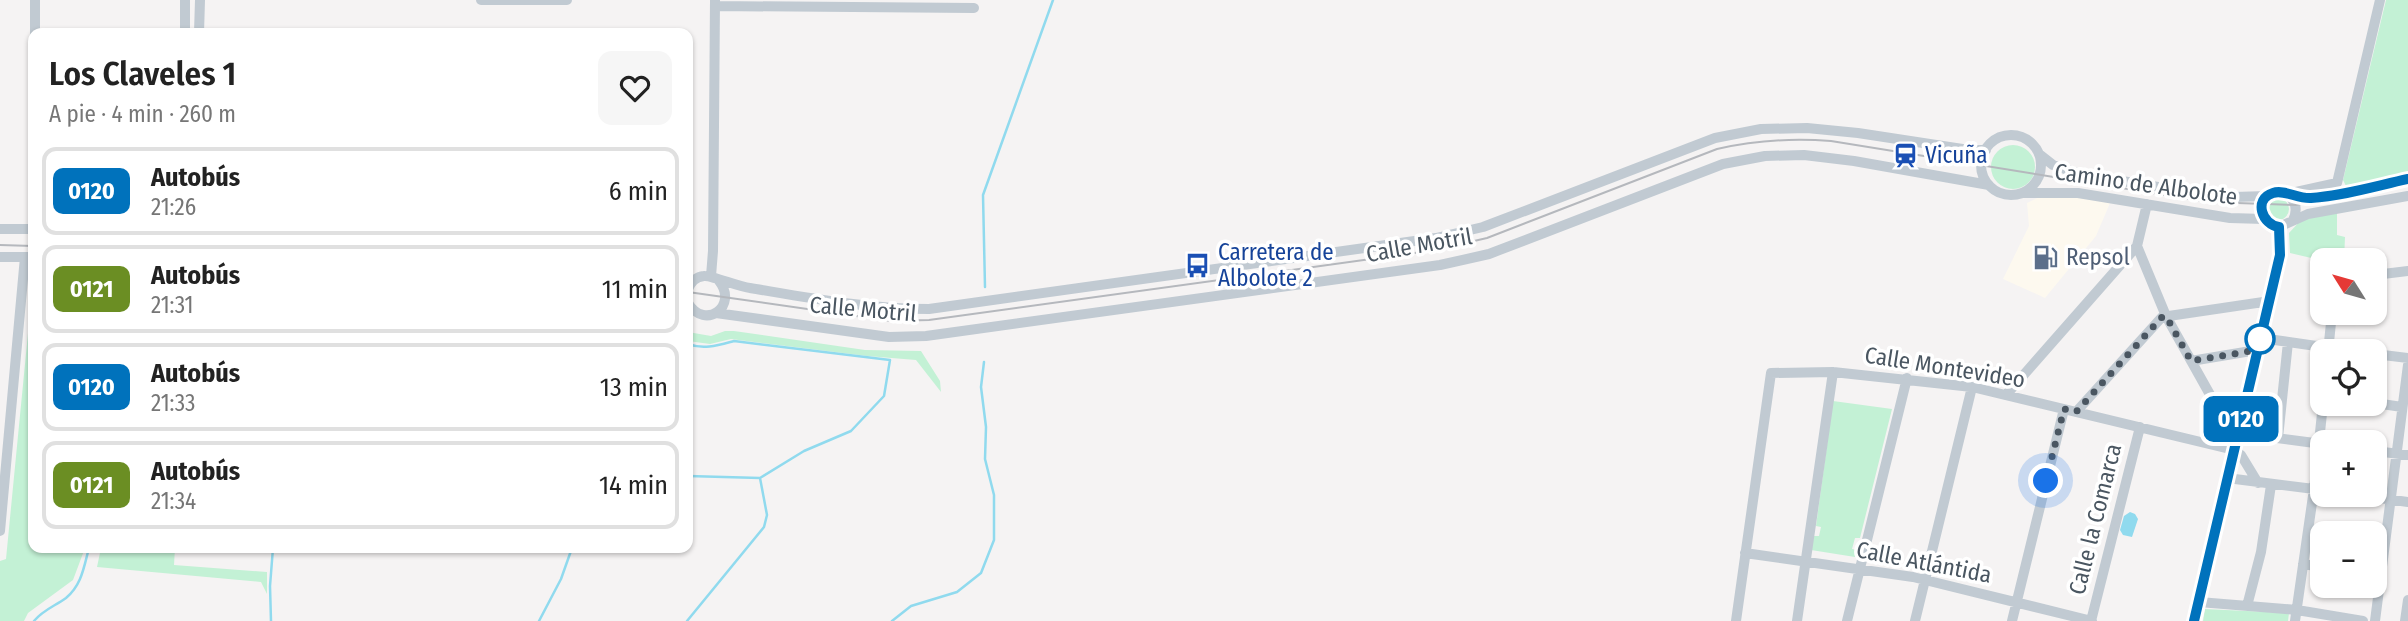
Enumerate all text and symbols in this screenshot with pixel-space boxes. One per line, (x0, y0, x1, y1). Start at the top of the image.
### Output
button: heart (598, 51, 672, 125)
text: Los Claveles 1 (49, 54, 236, 94)
text: A pie · 4 min · 260 m (49, 100, 236, 128)
station icon: Vicuña (1891, 141, 1919, 169)
place label: Vicuña (1925, 141, 1988, 169)
street label: Camino de Albolote (2053, 157, 2239, 211)
text: Autobús (151, 162, 240, 193)
text: 6 min (609, 176, 668, 207)
text: 0120 (68, 177, 115, 205)
text: 21:26 (151, 193, 196, 221)
street label: Calle Motril (1364, 222, 1474, 268)
place label: Carretera de Albolote 2 (1218, 238, 1334, 292)
fuel station icon: Repsol (2032, 243, 2060, 271)
place label: Repsol (2066, 243, 2130, 271)
north arrow (2310, 248, 2387, 326)
map controls (2310, 248, 2387, 598)
bus stop icon: Carretera de Albolote 2 (1184, 251, 1212, 279)
text: Autobús (151, 260, 240, 291)
text: 11 min (602, 274, 668, 305)
text: 0121 (70, 275, 113, 303)
street label: Calle Motril (808, 290, 918, 328)
text: 21:31 (151, 291, 193, 319)
unlabelled marker (2245, 324, 2275, 354)
button: locate (2310, 339, 2387, 416)
street label: Calle Montevideo (1863, 340, 2027, 394)
text: Autobús (151, 358, 240, 389)
text: 13 min (600, 372, 668, 403)
text: 0120 (68, 373, 115, 401)
text: 21:33 (151, 389, 195, 417)
line badge: 0120 (2192, 396, 2290, 442)
text: 0120 (2218, 405, 2264, 433)
button: + (2310, 430, 2387, 507)
street label: Calle la Comarca (2063, 441, 2127, 597)
text: Autobús (151, 456, 240, 487)
your location (2028, 463, 2063, 498)
text: 14 min (599, 470, 668, 501)
text: 0121 (70, 471, 113, 499)
text: 21:34 (151, 487, 196, 515)
button: − (2310, 521, 2387, 598)
street label: Calle Atlántida (1854, 535, 1994, 589)

